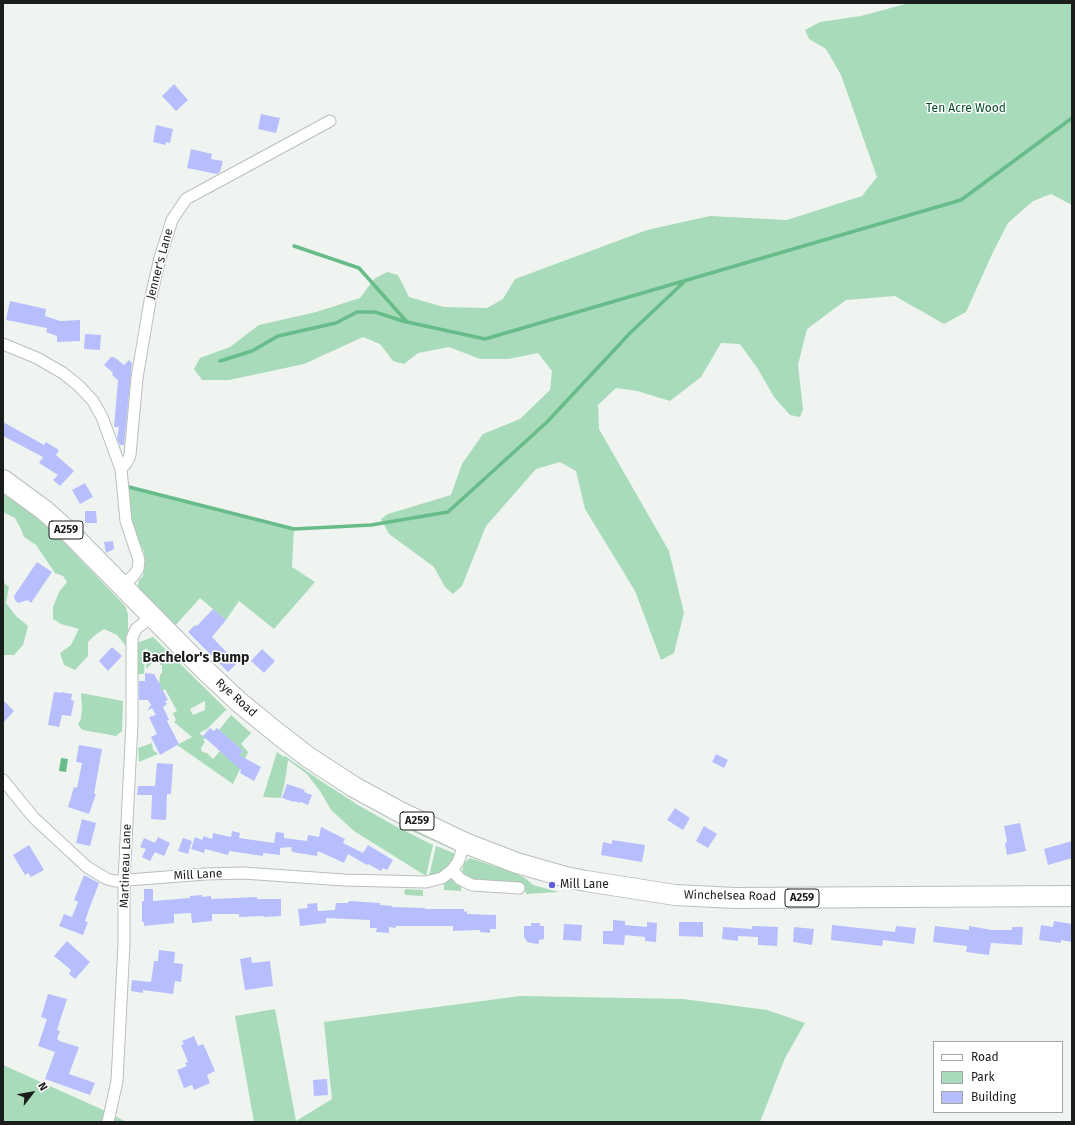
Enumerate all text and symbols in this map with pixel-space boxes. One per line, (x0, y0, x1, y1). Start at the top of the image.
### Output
park label: Ten Acre Wood (926, 102, 1006, 116)
street label: Jenner's Lane (144, 227, 176, 301)
road number: A259 (49, 521, 83, 539)
district label: Bachelor's Bump (143, 650, 249, 666)
street label: Rye Road (212, 676, 260, 720)
road number: A259 (400, 812, 434, 830)
street label: Martineau Lane (117, 824, 135, 908)
street label: Mill Lane (173, 867, 223, 883)
place label: Mill Lane (560, 878, 609, 892)
marker: Mill Lane (547, 880, 557, 890)
street label: Winchelsea Road (684, 888, 776, 904)
road number: A259 (785, 889, 819, 907)
legend (933, 1041, 1063, 1113)
text: Road (971, 1050, 999, 1064)
text: Park (971, 1070, 995, 1084)
north arrow (12, 1073, 52, 1113)
text: N (35, 1080, 50, 1093)
text: Building (971, 1090, 1016, 1104)

